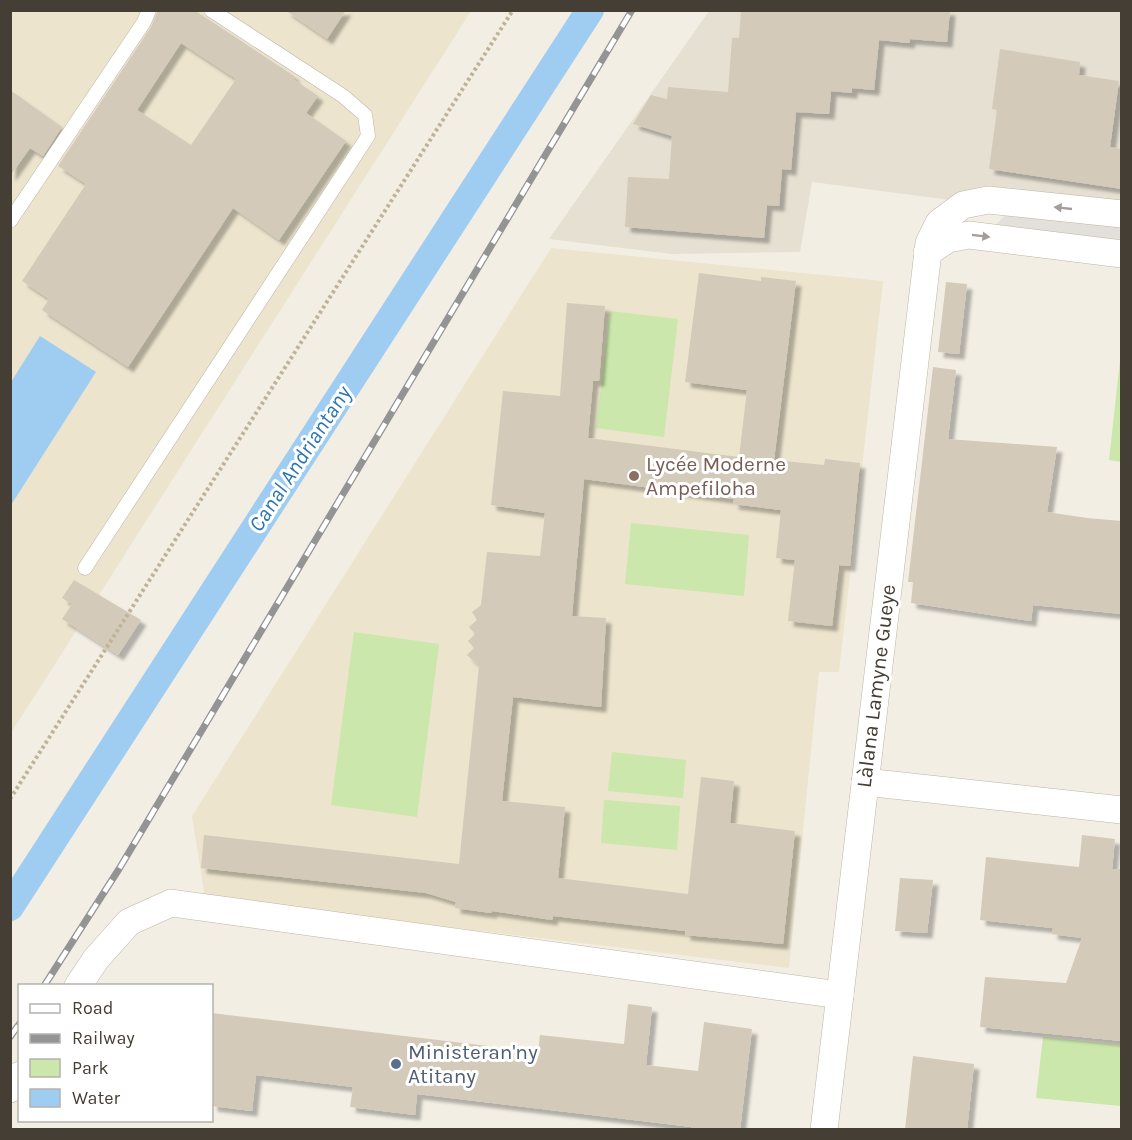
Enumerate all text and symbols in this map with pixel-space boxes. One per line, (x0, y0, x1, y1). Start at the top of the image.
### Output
one-way arrow (1054, 203, 1073, 213)
one-way arrow (971, 231, 990, 241)
water label: Canal Andriantany (243, 380, 357, 537)
place label: Lycée Moderne Ampefiloha (646, 452, 786, 500)
marker: Lycée Moderne Ampefiloha (627, 469, 641, 483)
street label: Làlana Lamyne Gueye (852, 583, 900, 789)
legend (18, 984, 213, 1122)
text: Road (72, 997, 113, 1019)
text: Railway (72, 1027, 135, 1049)
place label: Ministeran'ny Atitany (408, 1040, 538, 1088)
text: Park (72, 1057, 109, 1079)
marker: Ministeran'ny Atitany (389, 1057, 403, 1071)
text: Water (72, 1087, 120, 1109)

